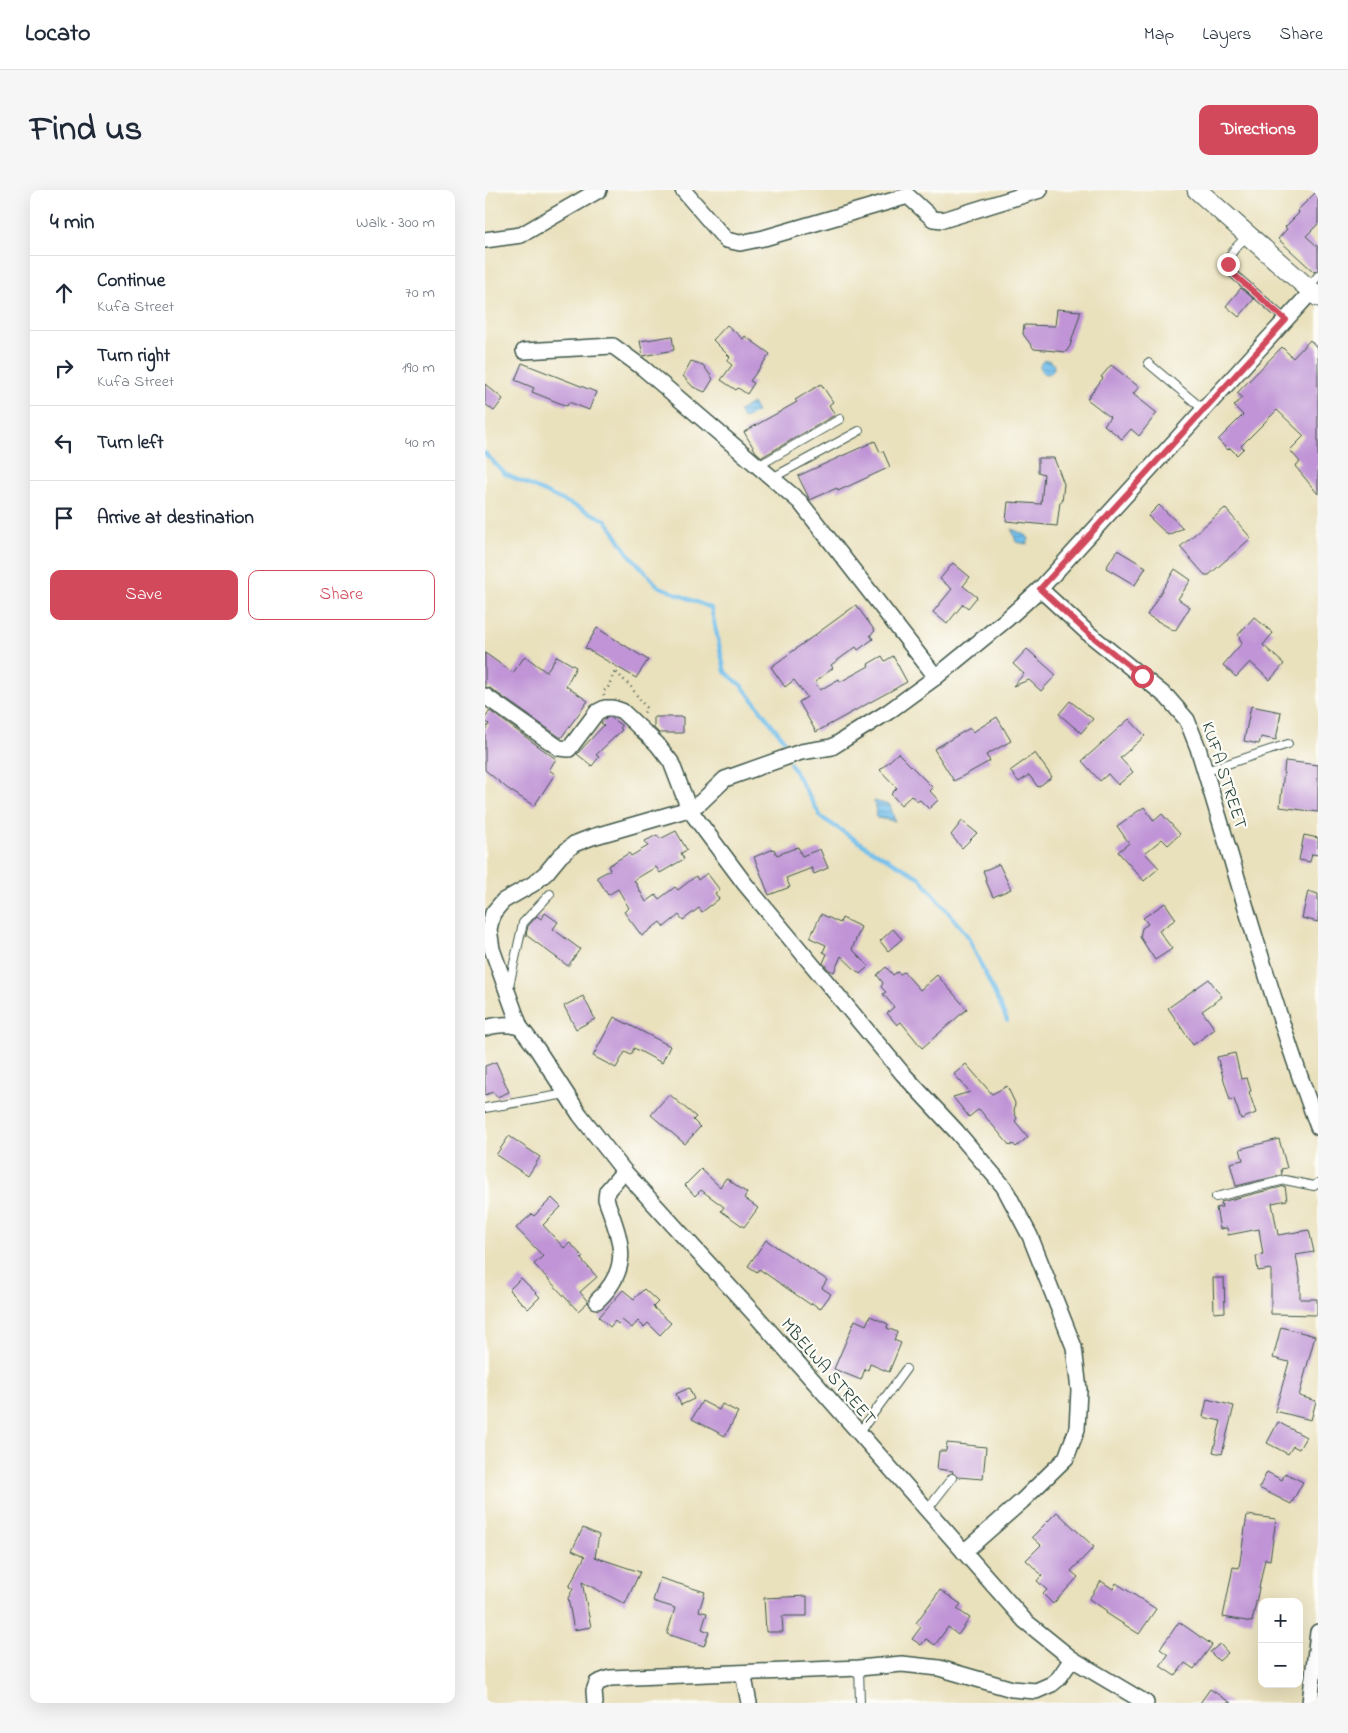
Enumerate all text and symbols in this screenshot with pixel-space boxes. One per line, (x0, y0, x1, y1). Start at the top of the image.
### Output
text: Locato (25, 17, 91, 52)
text: Map (1144, 22, 1174, 48)
text: Layers (1202, 22, 1252, 48)
text: Share (1280, 22, 1323, 48)
text: Find us (30, 105, 142, 156)
button: Directions (1199, 105, 1318, 155)
text: 4 min (50, 208, 94, 238)
text: Walk · 300 m (356, 211, 435, 235)
route end (1217, 253, 1240, 276)
text: Continue (97, 268, 165, 295)
icon: ahead (50, 279, 78, 307)
text: 70 m (405, 281, 435, 305)
text: Kufa Street (97, 295, 174, 319)
text: Turn right (97, 343, 170, 370)
icon: right (50, 354, 78, 382)
text: 190 m (402, 356, 435, 380)
text: Kufa Street (97, 370, 174, 394)
icon: left (50, 429, 78, 457)
text: Turn left (97, 430, 164, 457)
text: 40 m (405, 431, 435, 455)
icon: arrive (50, 504, 78, 532)
text: Arrive at destination (97, 505, 254, 532)
button: Save (50, 570, 238, 620)
button: Share (248, 570, 435, 620)
route start (1131, 665, 1154, 688)
street label: KUFA STREET (1194, 719, 1253, 833)
street label: MBELWA STREET (774, 1313, 881, 1431)
map controls (1258, 1598, 1303, 1688)
button: + (1258, 1598, 1303, 1643)
button: − (1258, 1643, 1303, 1688)

